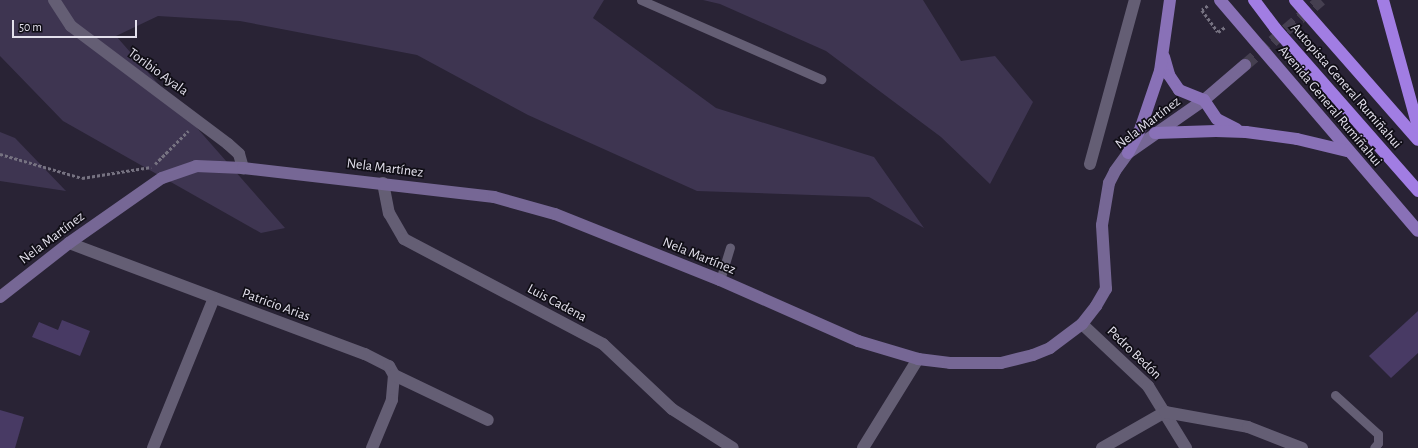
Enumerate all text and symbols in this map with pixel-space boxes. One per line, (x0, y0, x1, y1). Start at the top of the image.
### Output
scale bar (14, 12, 139, 38)
street label: Autopista General Rumiñahui (1287, 20, 1405, 152)
text: 50 m (19, 21, 42, 33)
street label: Avenida General Rumiñahui (1275, 42, 1385, 170)
street label: Toribio Ayala (125, 45, 191, 99)
street label: Nela Martínez (1112, 93, 1184, 153)
street label: Nela Martínez (346, 155, 424, 181)
street label: Nela Martínez (16, 208, 88, 268)
street label: Nela Martínez (660, 234, 738, 278)
street label: Luis Cadena (524, 280, 590, 326)
street label: Patricio Arias (240, 285, 312, 325)
street label: Pedro Bedón (1103, 323, 1165, 383)

